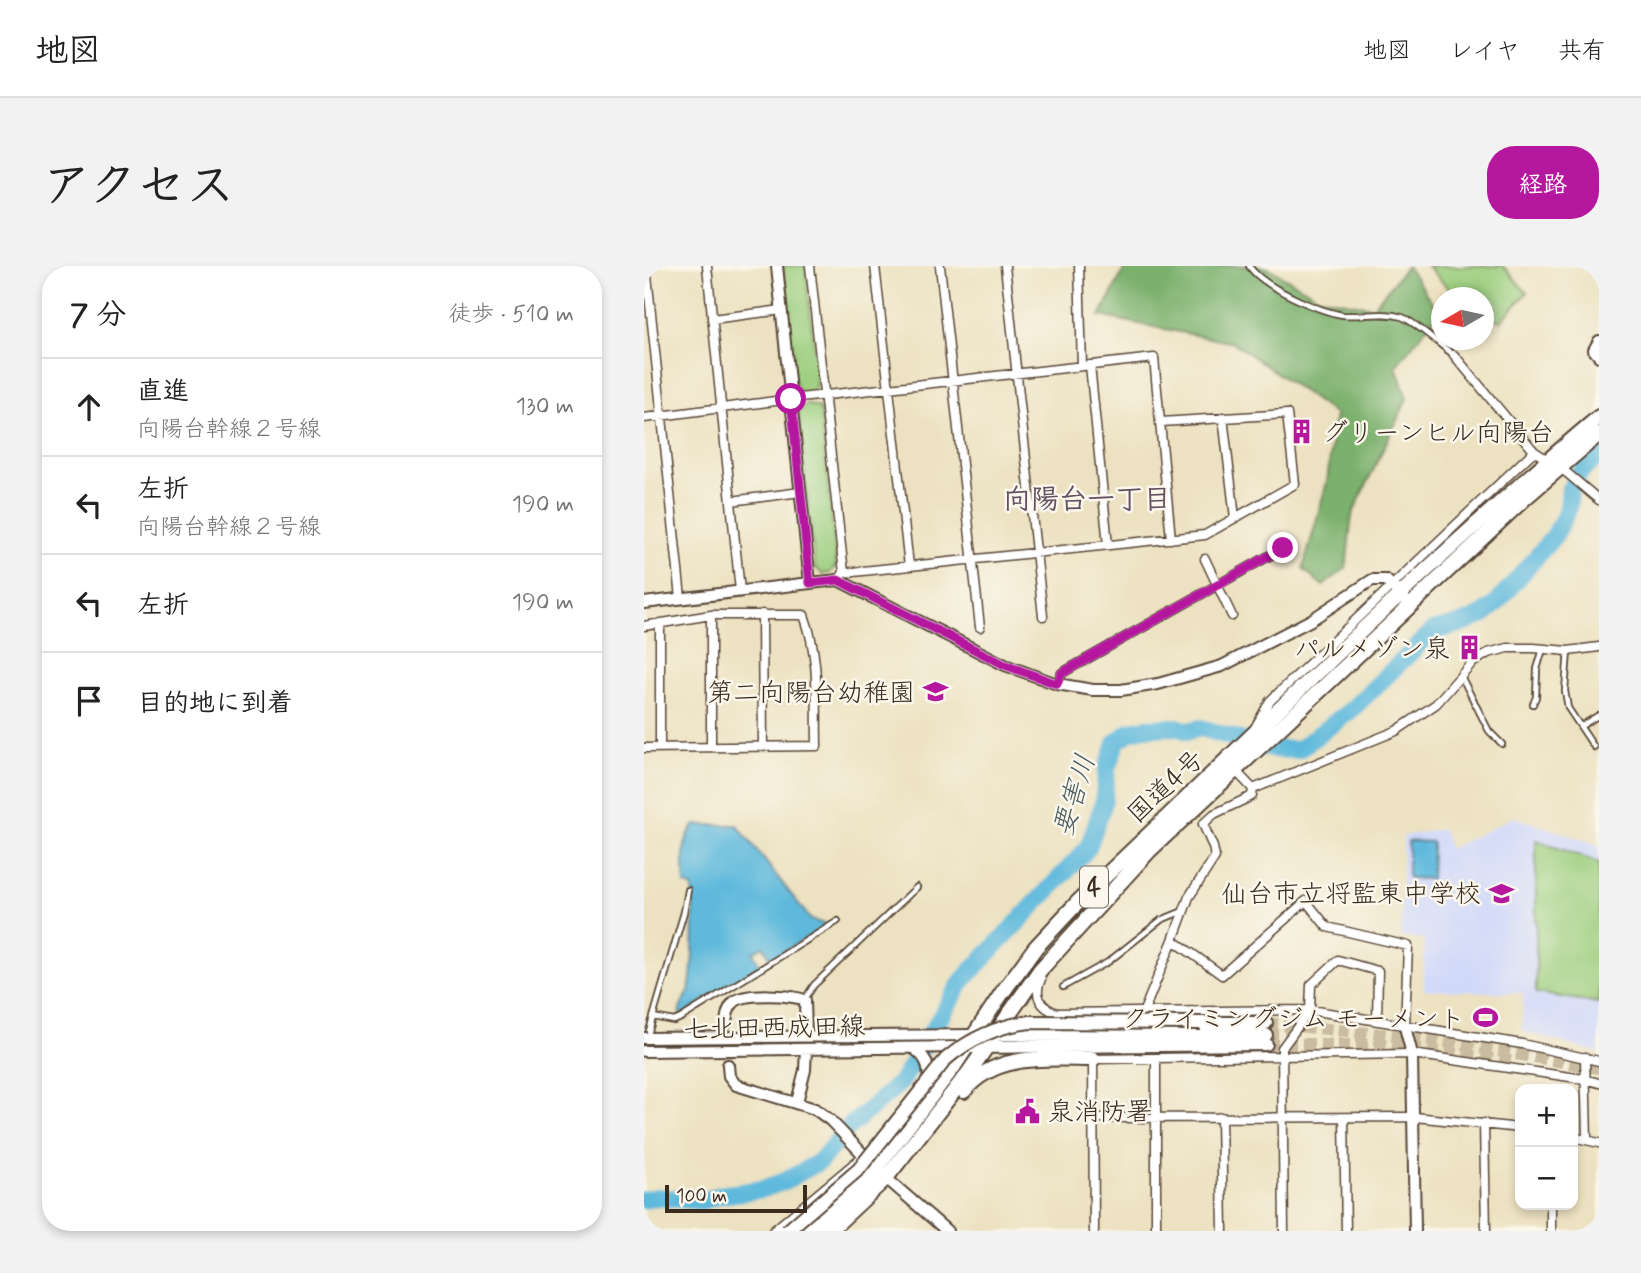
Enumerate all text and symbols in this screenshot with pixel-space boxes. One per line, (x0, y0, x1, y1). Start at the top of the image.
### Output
text: 地図 (35, 30, 101, 74)
text: 地図 (1363, 36, 1411, 67)
text: レイヤ (1449, 36, 1520, 67)
text: 共有 (1558, 36, 1606, 67)
button: 経路 (1487, 146, 1599, 219)
text: アクセス (42, 155, 235, 220)
north arrow (1431, 287, 1494, 350)
text: 7 分 (70, 296, 126, 335)
text: 徒歩 · 510 m (448, 300, 574, 330)
text: 直進 (137, 375, 189, 409)
route start (775, 383, 806, 414)
icon: ahead (70, 388, 108, 426)
text: 130 m (516, 392, 574, 422)
text: 向陽台幹線２号線 (137, 415, 321, 445)
place label: グリーンヒル向陽台 (1322, 417, 1554, 451)
building icon: グリーンヒル向陽台 (1288, 418, 1316, 446)
text: 左折 (137, 473, 189, 507)
district label: 向陽台一丁目 (1003, 482, 1171, 519)
icon: left (70, 486, 108, 524)
text: 190 m (512, 490, 574, 520)
text: 向陽台幹線２号線 (137, 513, 321, 543)
route end (1267, 532, 1298, 563)
icon: left (70, 584, 108, 622)
text: 190 m (512, 588, 574, 618)
text: 左折 (137, 589, 189, 623)
place label: パルメゾン泉 (1294, 633, 1450, 667)
building icon: パルメゾン泉 (1456, 634, 1484, 662)
place label: 第二向陽台幼稚園 (707, 677, 915, 711)
school or university icon: 第二向陽台幼稚園 (921, 678, 949, 706)
icon: arrive (70, 682, 108, 720)
text: 目的地に到着 (137, 687, 293, 721)
street label: 国道4号 (1121, 743, 1212, 832)
water label: 要害川 (1045, 750, 1105, 841)
road number: 4 (1080, 866, 1108, 908)
place label: 仙台市立将監東中学校 (1221, 878, 1481, 912)
school or university icon: 仙台市立将監東中学校 (1487, 879, 1515, 907)
place label: クライミングジム モーメント (1122, 1003, 1465, 1037)
sports icon: クライミングジム モーメント (1471, 1004, 1499, 1032)
street label: 七北田西成田線 (683, 1010, 865, 1048)
map controls (1515, 1084, 1578, 1210)
button: + (1515, 1084, 1578, 1147)
place label: 泉消防署 (1048, 1096, 1152, 1130)
public building icon: 泉消防署 (1014, 1097, 1042, 1125)
button: − (1515, 1147, 1578, 1210)
scale bar (665, 1182, 807, 1214)
text: 100 m (676, 1184, 727, 1209)

